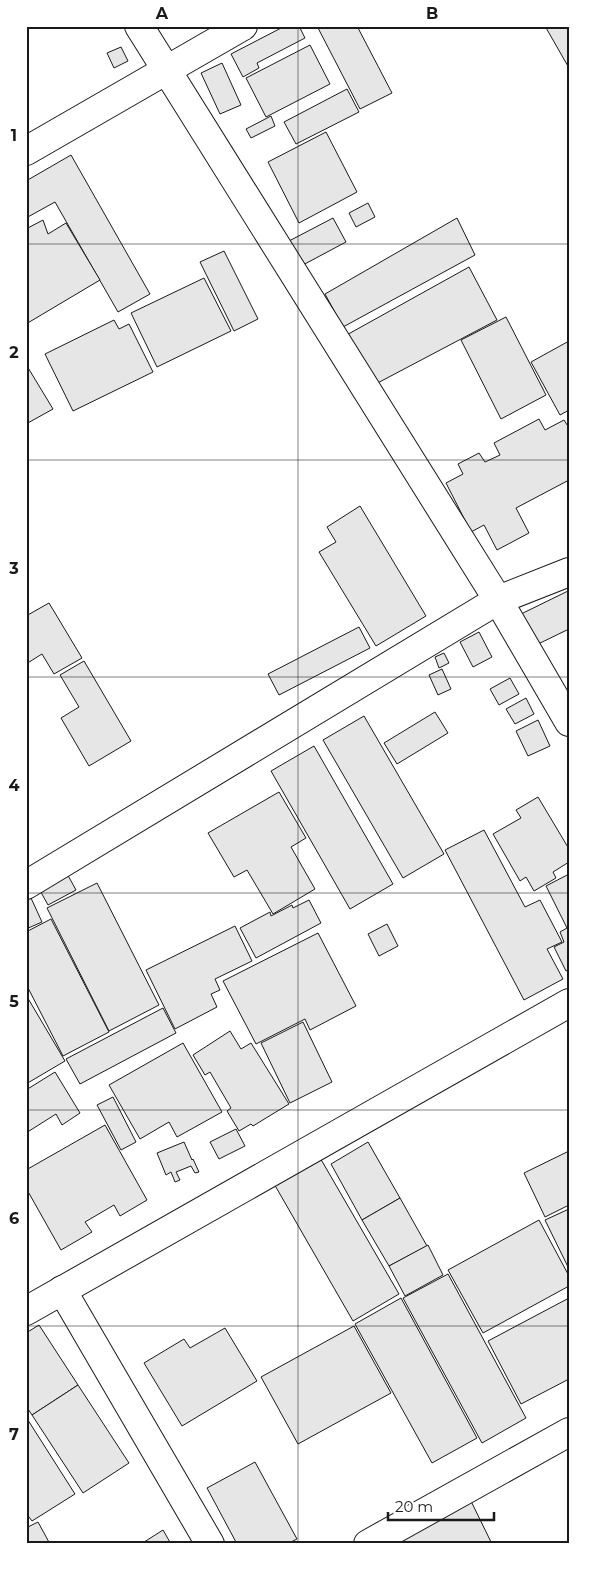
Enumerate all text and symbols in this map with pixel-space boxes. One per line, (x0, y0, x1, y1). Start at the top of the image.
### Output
text: A (155, 4, 169, 23)
text: B (426, 4, 438, 23)
text: 1 (11, 126, 17, 145)
text: 2 (9, 343, 19, 362)
text: 3 (8, 559, 19, 578)
text: 4 (8, 776, 20, 795)
text: 5 (9, 992, 19, 1011)
text: 6 (9, 1209, 19, 1228)
text: 7 (9, 1425, 19, 1444)
scale bar (388, 1490, 494, 1522)
text: 20 m (395, 1497, 433, 1516)

